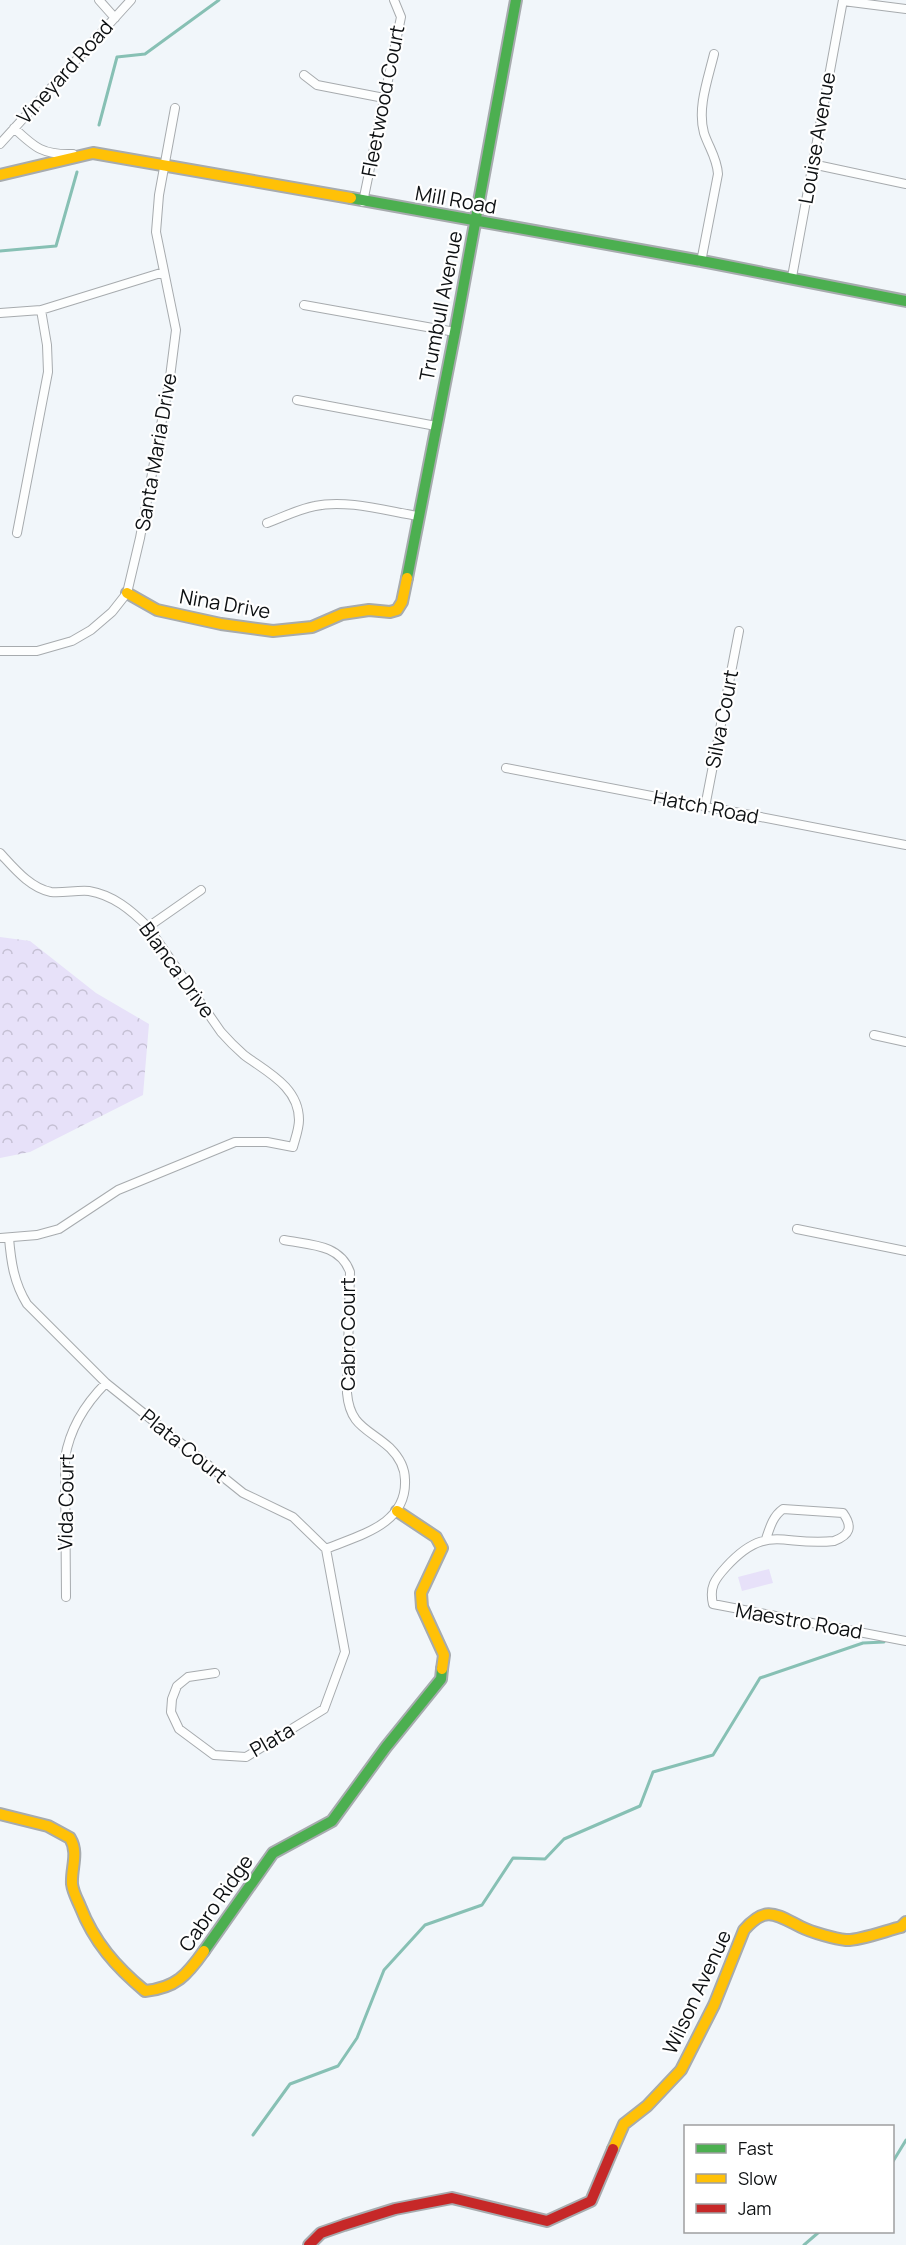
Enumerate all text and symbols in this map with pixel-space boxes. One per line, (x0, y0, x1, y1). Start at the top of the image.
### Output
street label: Vineyard Road (11, 14, 119, 129)
street label: Fleetwood Court (355, 23, 410, 179)
street label: Louise Avenue (792, 70, 841, 206)
street label: Mill Road (413, 179, 499, 220)
street label: Trumbull Avenue (413, 228, 468, 383)
street label: Santa Maria Drive (128, 371, 183, 533)
street label: Nina Drive (177, 582, 273, 625)
street label: Silva Court (699, 667, 744, 770)
street label: Hatch Road (651, 783, 761, 830)
street label: Blanca Drive (133, 916, 221, 1023)
street label: Cabro Court (334, 1277, 361, 1391)
street label: Plata Court (135, 1402, 233, 1489)
street label: Vida Court (51, 1453, 80, 1550)
street label: Maestro Road (734, 1596, 865, 1645)
street label: Plata (245, 1716, 299, 1763)
street label: Cabro Ridge (172, 1849, 259, 1957)
street label: Wilson Avenue (656, 1925, 737, 2058)
legend (684, 2125, 894, 2233)
text: Fast (738, 2136, 773, 2160)
text: Slow (738, 2166, 778, 2190)
text: Jam (738, 2196, 772, 2220)

